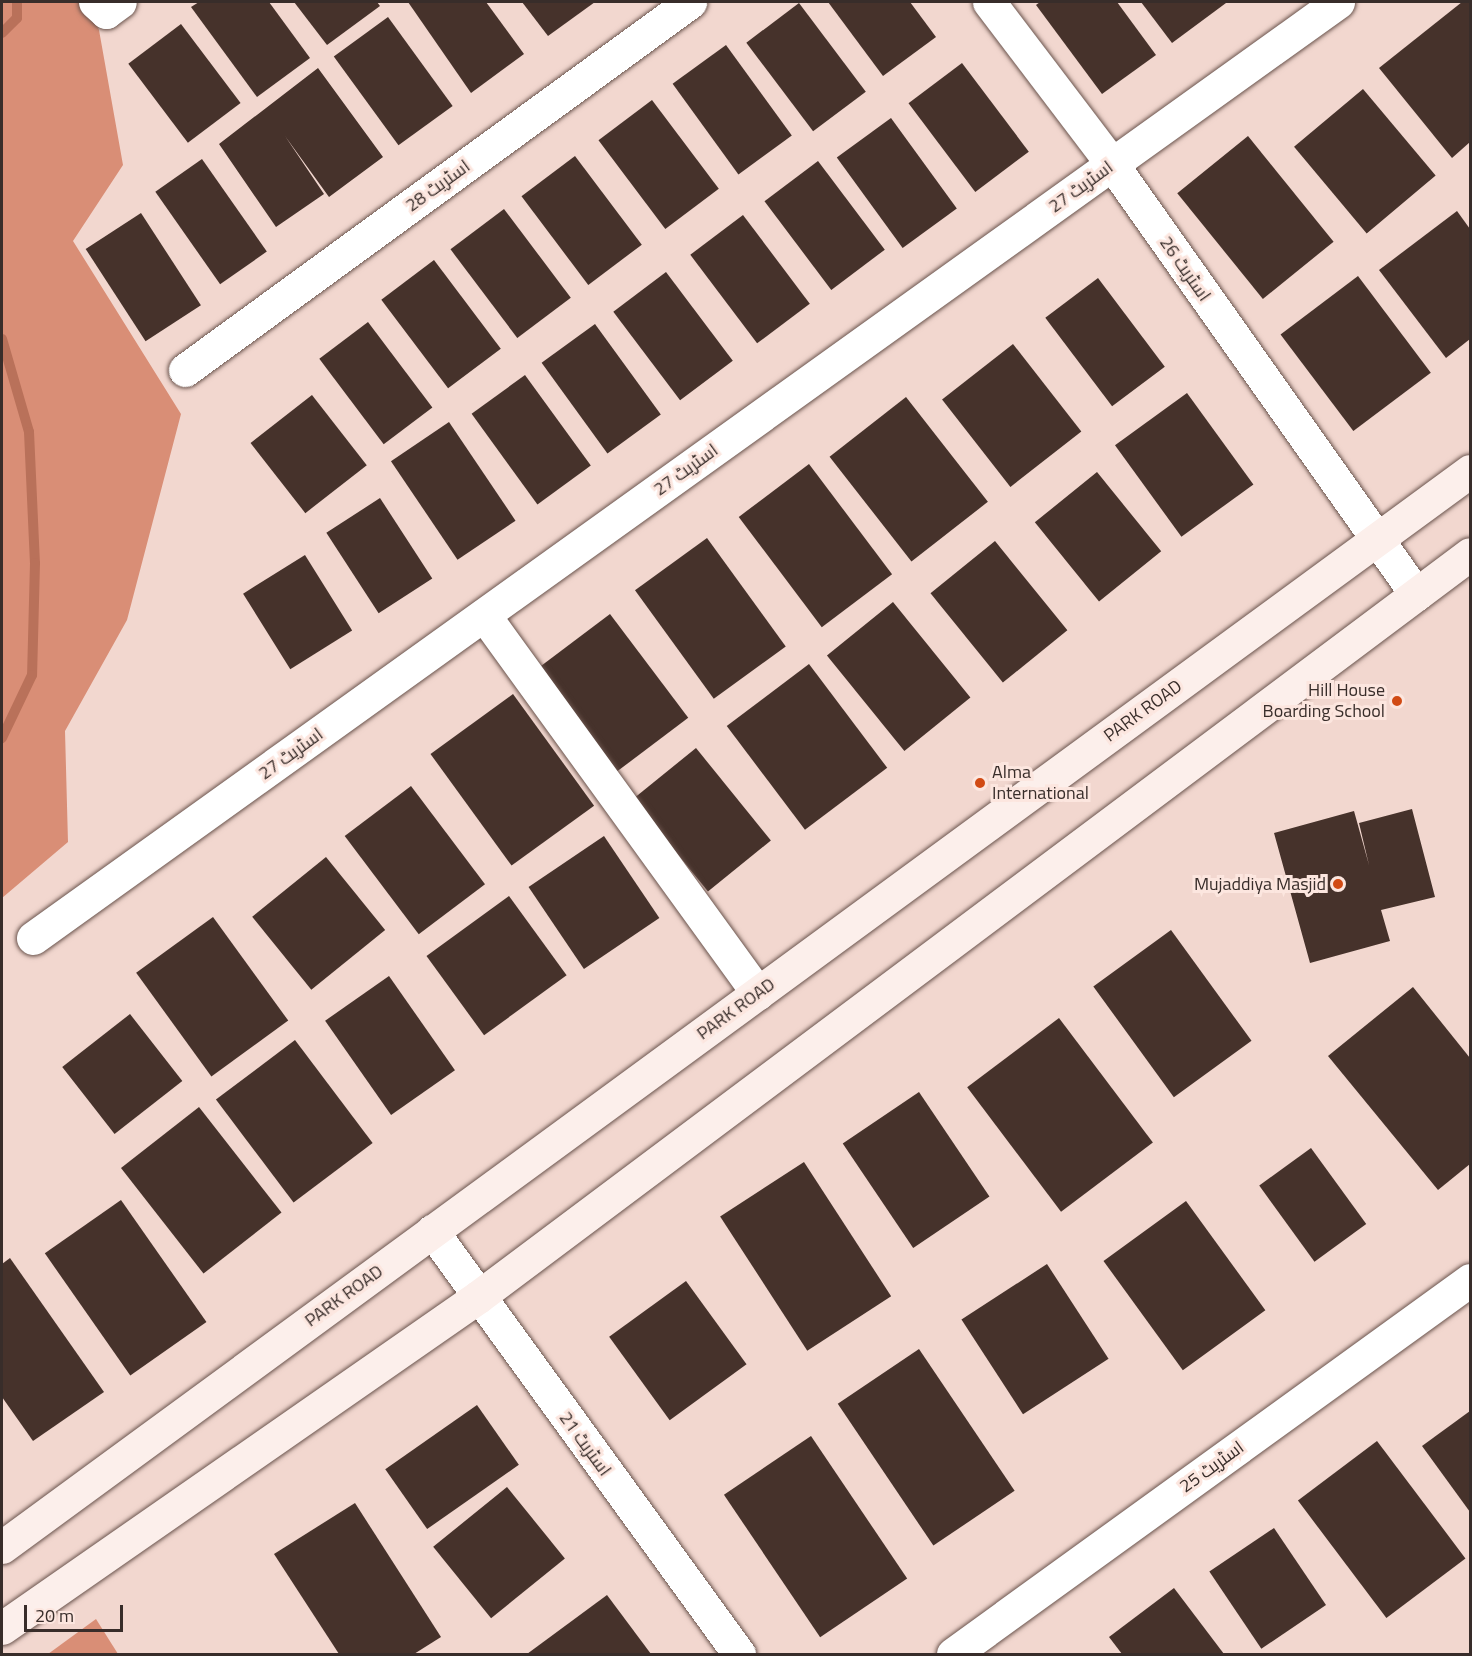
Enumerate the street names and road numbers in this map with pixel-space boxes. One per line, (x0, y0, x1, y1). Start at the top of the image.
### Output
street label: اسٹریٹ 28 (402, 155, 474, 217)
street label: اسٹریٹ 27 (1045, 156, 1117, 218)
street label: اسٹریٹ 26 (1155, 232, 1215, 306)
street label: اسٹریٹ 27 (650, 439, 722, 501)
street label: PARK ROAD (1100, 675, 1186, 747)
street label: اسٹریٹ 27 (255, 723, 327, 785)
street label: PARK ROAD (693, 973, 779, 1045)
street label: PARK ROAD (301, 1260, 387, 1332)
street label: اسٹریٹ 21 (554, 1408, 616, 1480)
street label: اسٹریٹ 25 (1176, 1436, 1248, 1498)

